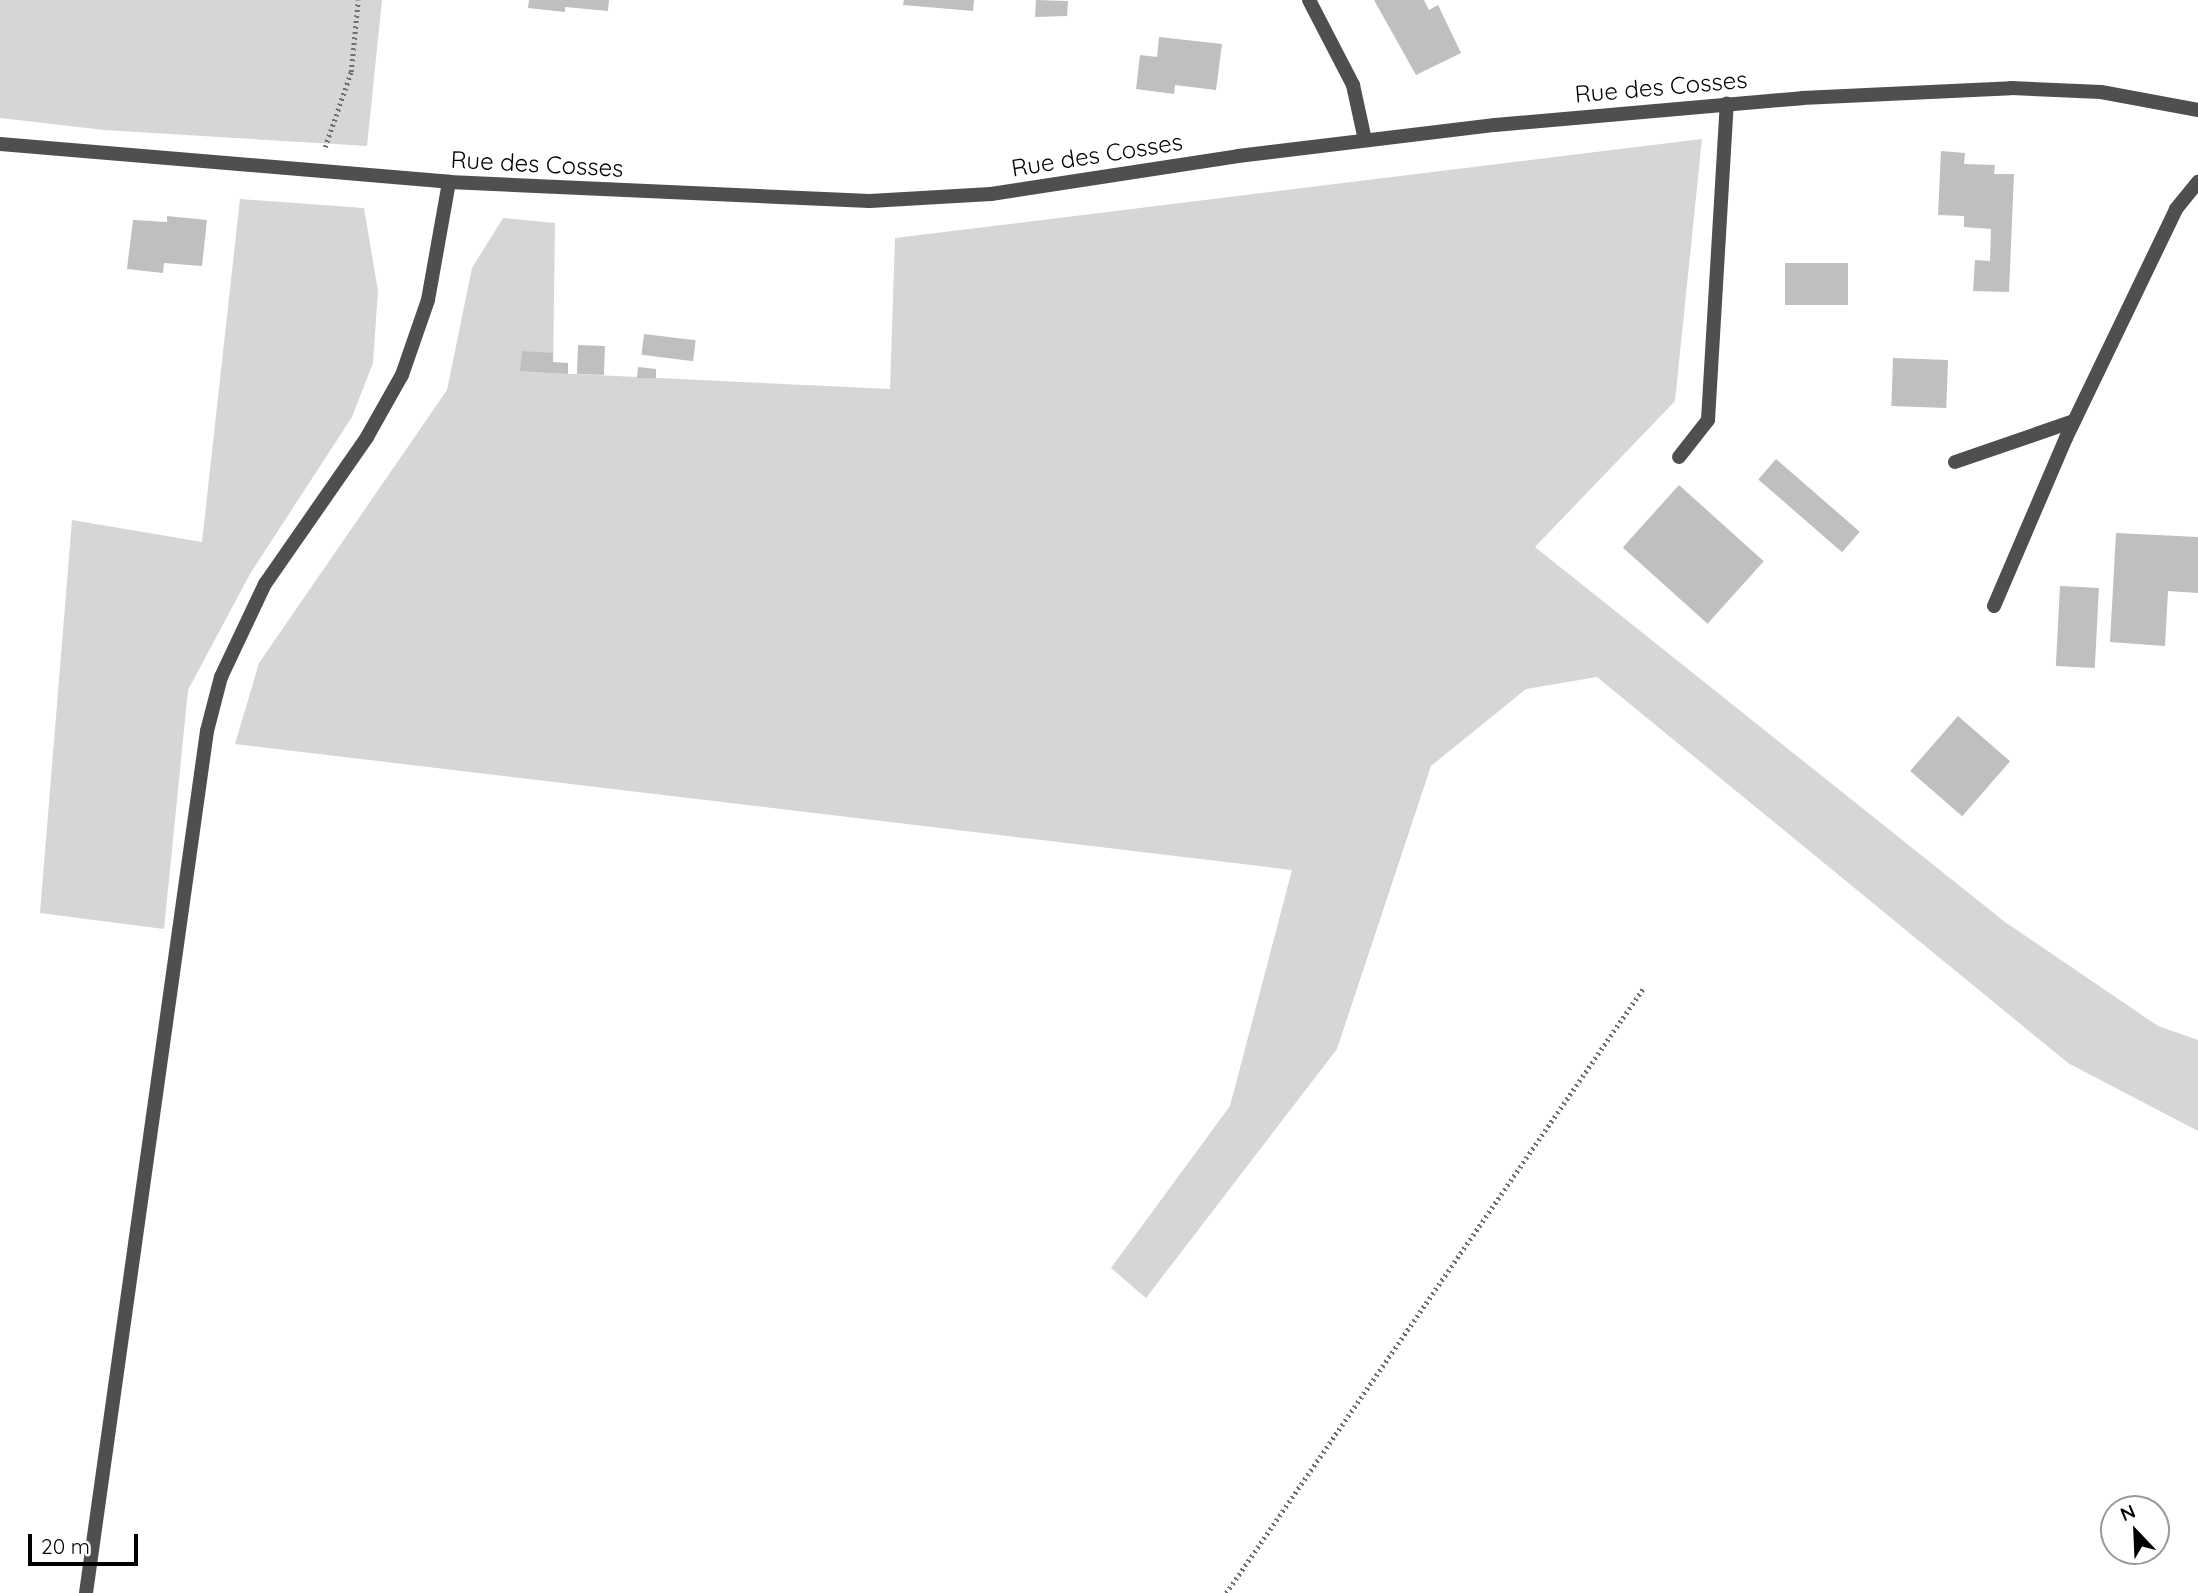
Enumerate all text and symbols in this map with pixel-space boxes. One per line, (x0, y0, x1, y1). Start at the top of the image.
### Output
street label: Rue des Cosses (1574, 65, 1748, 109)
street label: Rue des Cosses (1009, 127, 1185, 183)
street label: Rue des Cosses (450, 145, 624, 183)
north arrow (2100, 1495, 2170, 1565)
text: N (2116, 1499, 2139, 1526)
scale bar (32, 1520, 142, 1564)
text: 20 m (41, 1533, 90, 1559)

